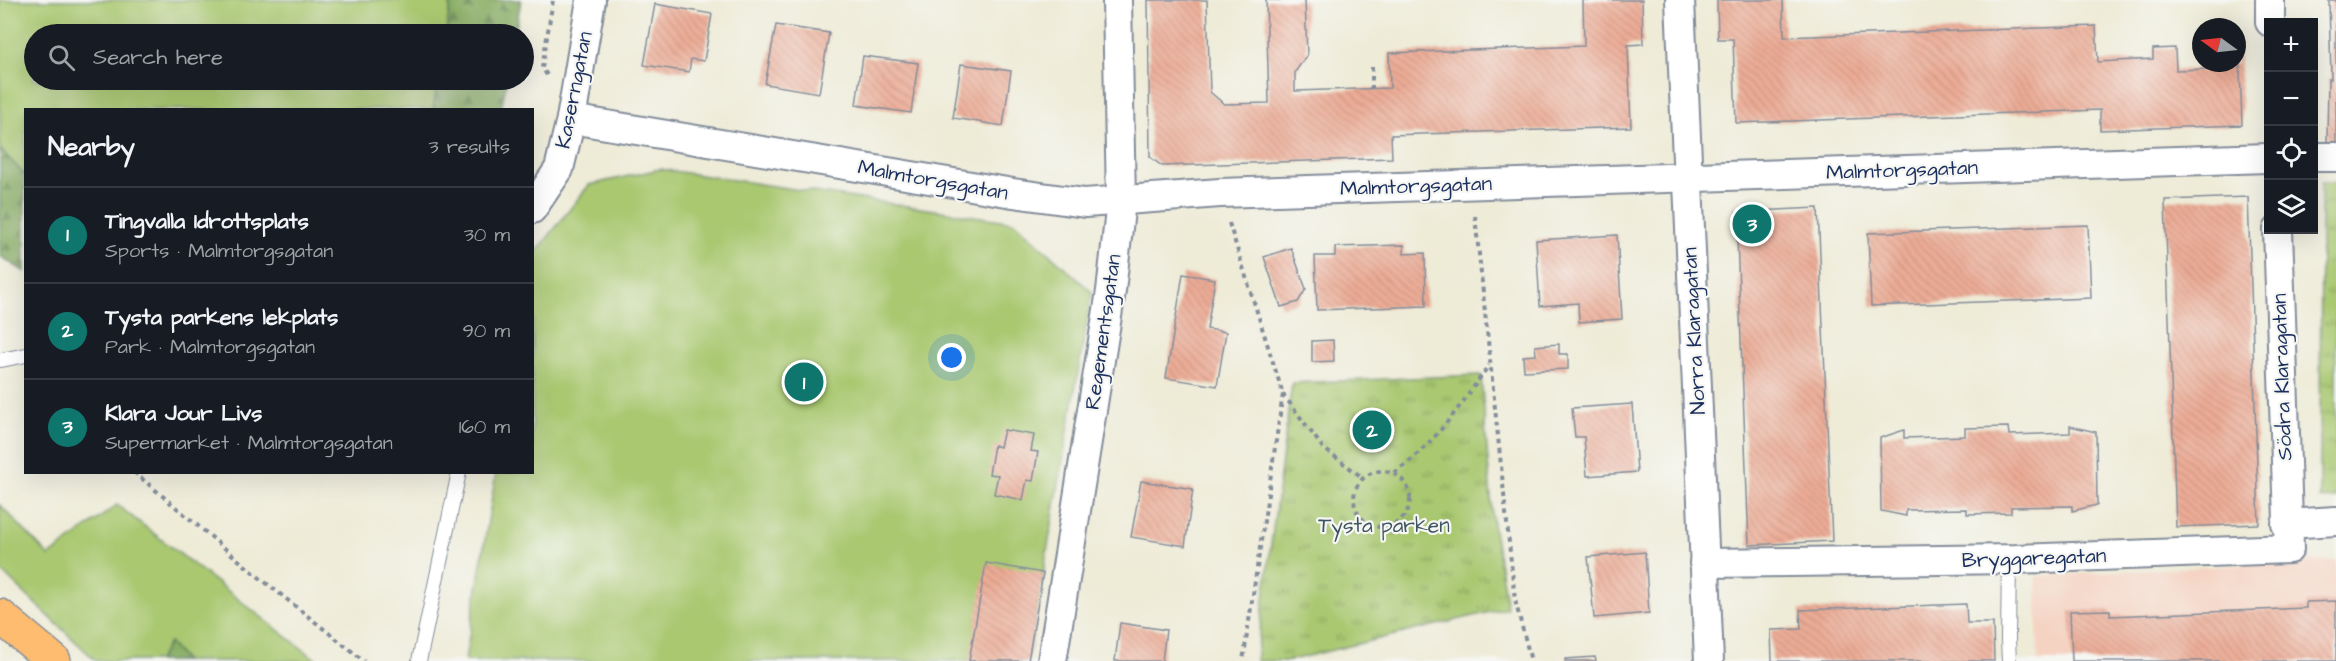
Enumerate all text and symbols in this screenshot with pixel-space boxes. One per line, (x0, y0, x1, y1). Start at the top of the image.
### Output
north arrow (2192, 18, 2246, 72)
map controls (2264, 18, 2318, 234)
button: + (2264, 18, 2318, 72)
search box (24, 24, 534, 90)
street label: Kaserngatan (548, 29, 602, 151)
icon: search (45, 41, 78, 74)
text: Search here (93, 42, 223, 73)
button: − (2264, 72, 2318, 126)
button: locate (2264, 126, 2318, 180)
text: Nearby (48, 129, 135, 165)
text: 3 results (428, 133, 510, 161)
street label: Malmtorgsgatan (855, 153, 1010, 209)
street label: Malmtorgsgatan (1825, 153, 1979, 189)
street label: Malmtorgsgatan (1339, 169, 1493, 205)
button: layers (2264, 180, 2318, 234)
pin: 3 (1732, 202, 1772, 246)
text: Tingvalla Idrottsplats (105, 206, 309, 237)
text: 1 (66, 221, 69, 249)
text: 30 m (464, 221, 510, 249)
text: Sports · Malmtorgsgatan (105, 237, 333, 265)
street label: Norra Klaragatan (1675, 247, 1715, 415)
street label: Regementsgatan (1078, 252, 1130, 412)
street label: Södra Klaragatan (2265, 293, 2301, 461)
text: Tysta parkens lekplats (105, 302, 338, 333)
text: 2 (62, 317, 73, 345)
text: 90 m (462, 317, 510, 345)
text: Park · Malmtorgsgatan (105, 333, 315, 361)
your location (937, 343, 966, 372)
pin: 1 (784, 360, 824, 404)
text: Klara Jour Livs (105, 398, 262, 429)
pin: 2 (1352, 408, 1392, 452)
text: 3 (62, 413, 73, 441)
text: 160 m (459, 413, 510, 441)
text: Supermarket · Malmtorgsgatan (105, 429, 393, 457)
park label: Tysta parken (1318, 511, 1450, 542)
street label: Bryggaregatan (1961, 541, 2107, 577)

